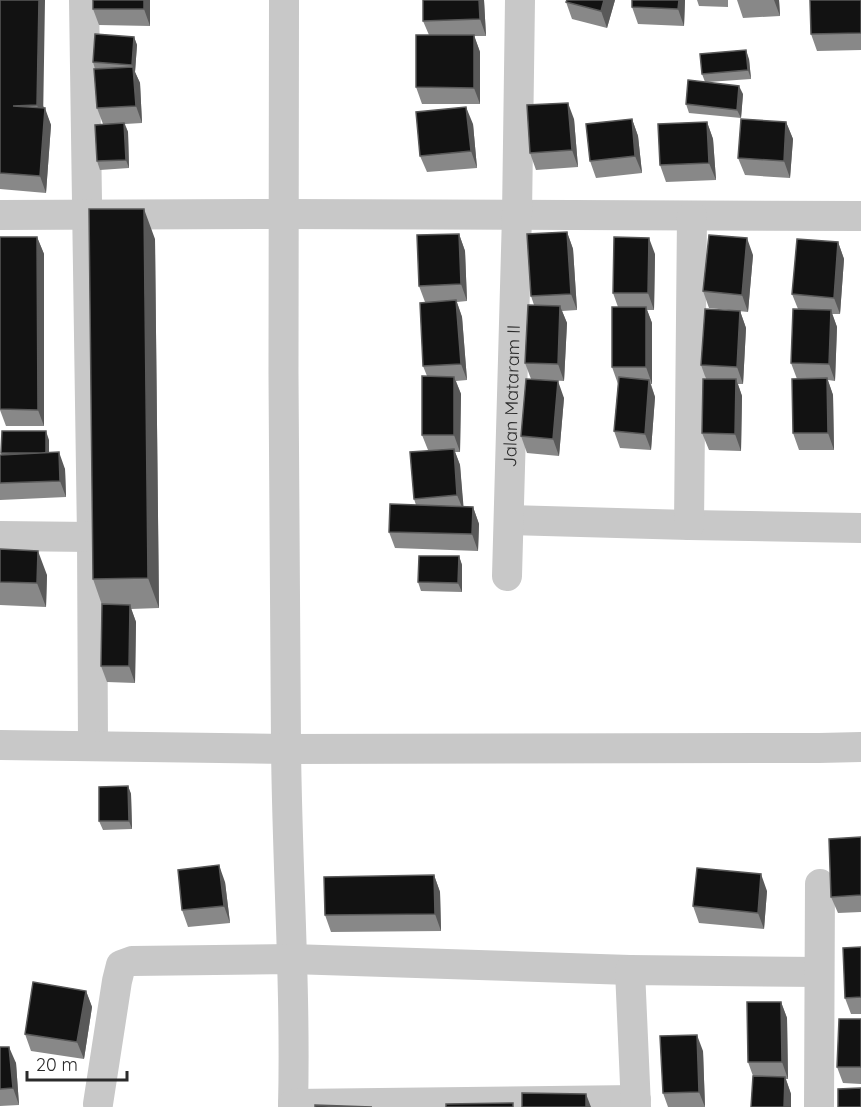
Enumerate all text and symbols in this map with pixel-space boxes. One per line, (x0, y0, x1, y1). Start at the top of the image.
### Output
street label: Jalan Mataram II (498, 325, 525, 468)
scale bar (27, 1044, 128, 1082)
text: 20 m (36, 1053, 78, 1076)

